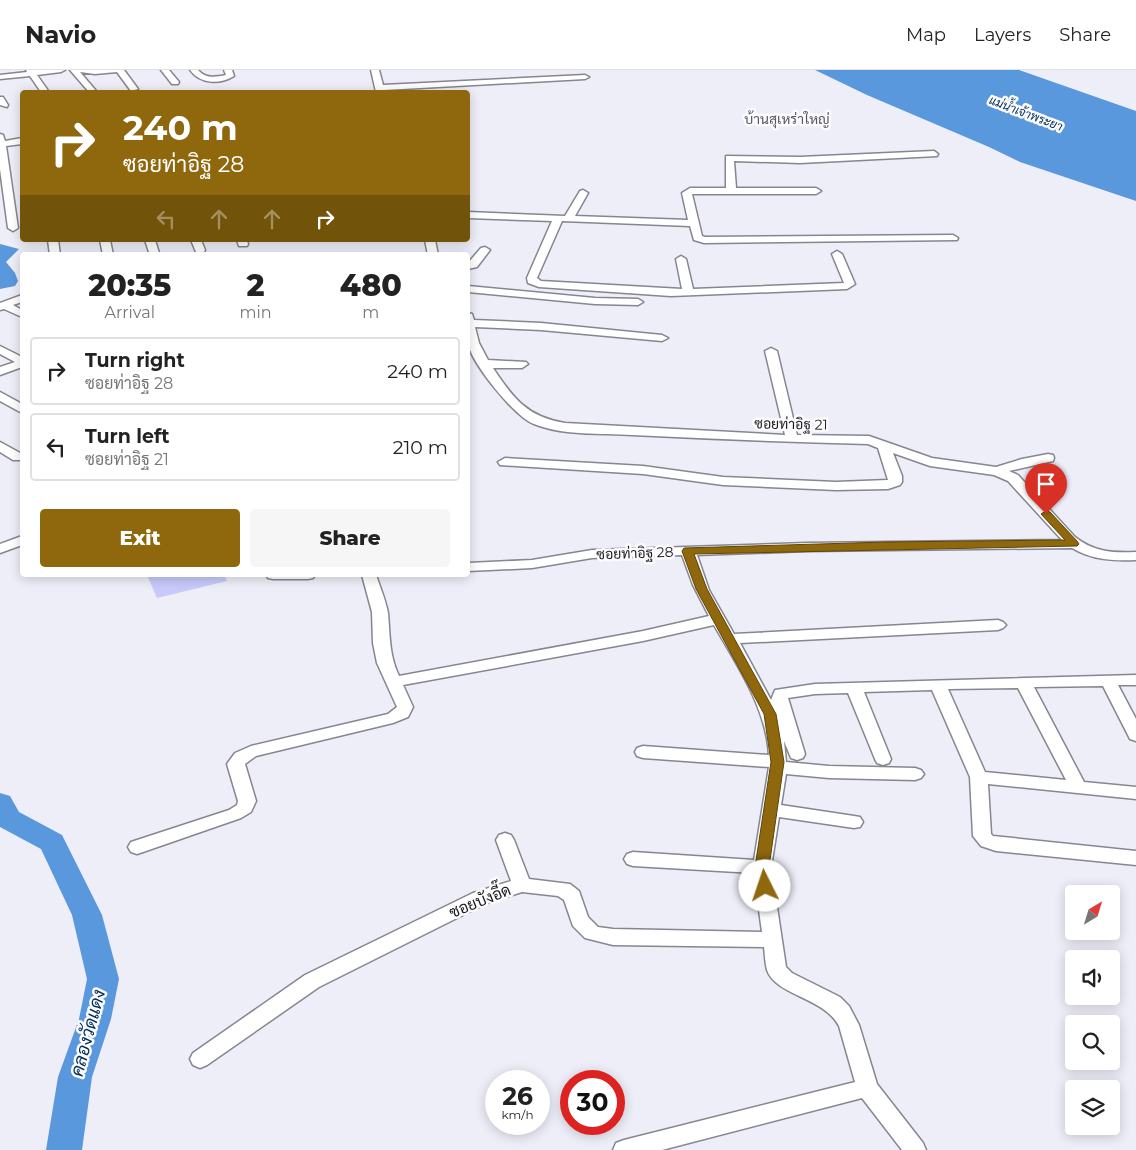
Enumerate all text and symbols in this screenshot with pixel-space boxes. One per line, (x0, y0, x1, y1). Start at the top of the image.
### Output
text: Navio (25, 20, 96, 49)
text: Map (906, 24, 946, 46)
text: Layers (974, 24, 1031, 46)
text: Share (1059, 24, 1111, 46)
water label: แม่น้ำเจ้าพระยา (987, 89, 1066, 134)
text: 240 m (123, 106, 238, 149)
icon: right (40, 110, 105, 175)
district label: บ้านสุเหร่าใหญ่ (744, 110, 830, 129)
text: ซอยท่าอิฐ 28 (123, 151, 244, 178)
icon: left (152, 205, 180, 233)
icon: ahead (205, 205, 233, 233)
icon: ahead (258, 205, 286, 233)
icon: right (311, 205, 339, 233)
text: 20:35 (88, 267, 171, 304)
text: 2 (247, 267, 265, 304)
text: 480 (340, 267, 402, 304)
text: Arrival (105, 303, 155, 322)
text: min (239, 303, 272, 322)
text: m (362, 303, 379, 322)
text: Turn right (85, 349, 185, 372)
icon: right (42, 357, 70, 385)
text: 240 m (387, 360, 448, 383)
text: ซอยท่าอิฐ 28 (85, 374, 173, 393)
street label: ซอยท่าอิฐ 21 (754, 414, 828, 434)
text: Turn left (85, 425, 170, 448)
icon: left (42, 433, 70, 461)
text: 210 m (393, 436, 448, 459)
text: ซอยท่าอิฐ 21 (85, 450, 169, 469)
pin (1025, 463, 1067, 514)
icon: arrive (1032, 470, 1060, 498)
button: Exit (40, 509, 240, 567)
button: Share (250, 509, 450, 567)
street label: ซอยท่าอิฐ 28 (596, 543, 674, 563)
position arrow (738, 859, 790, 911)
street label: ซอยบังอี๊ด (444, 875, 514, 922)
north arrow (1065, 885, 1120, 940)
map controls (1065, 885, 1120, 1135)
button: sound (1065, 950, 1120, 1005)
water label: คลองวัดแดง (66, 987, 110, 1079)
button: search (1065, 1015, 1120, 1070)
speed limit sign: 30 (560, 1070, 625, 1135)
button: layers (1065, 1080, 1120, 1135)
text: 26 (502, 1081, 533, 1111)
text: km/h (501, 1107, 534, 1122)

